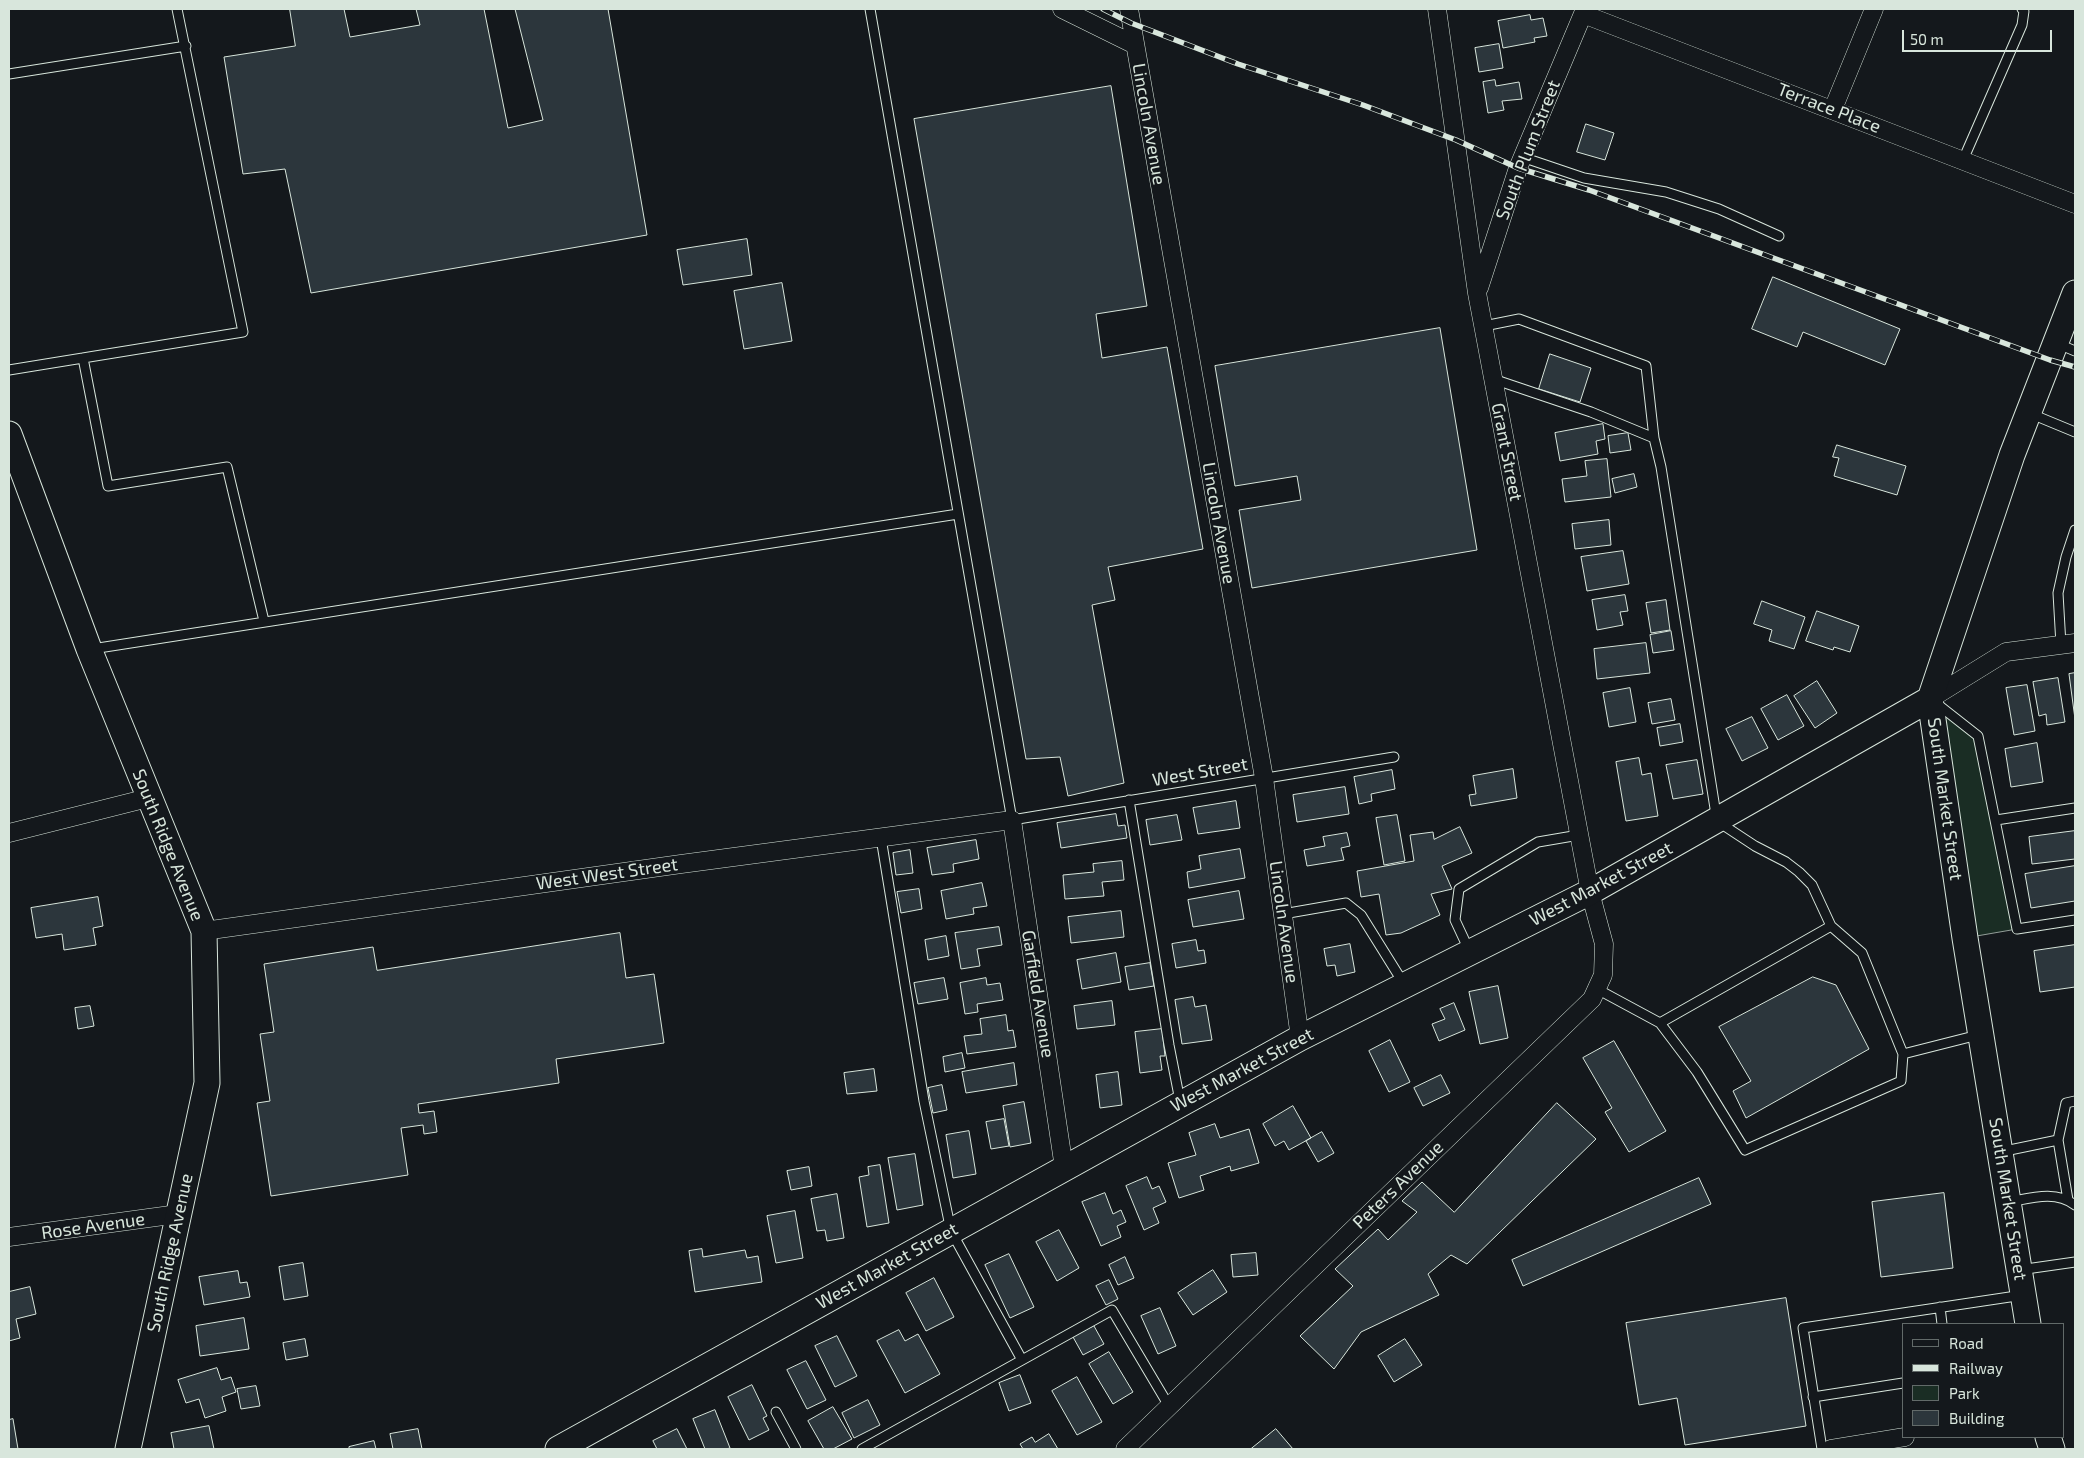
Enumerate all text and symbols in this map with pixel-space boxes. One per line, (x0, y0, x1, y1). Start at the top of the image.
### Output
scale bar (1904, 20, 2054, 52)
text: 50 m (1910, 30, 1944, 48)
street label: Lincoln Avenue (1128, 61, 1170, 187)
street label: South Plum Street (1491, 77, 1565, 223)
street label: Terrace Place (1774, 78, 1884, 138)
street label: Grant Street (1487, 401, 1527, 503)
street label: Lincoln Avenue (1198, 460, 1240, 586)
street label: South Market Street (1923, 716, 1967, 882)
street label: West Street (1151, 753, 1249, 791)
street label: South Ridge Avenue (128, 766, 208, 924)
street label: West Market Street (1526, 837, 1676, 931)
street label: West West Street (535, 853, 679, 895)
street label: Lincoln Avenue (1265, 860, 1303, 984)
street label: Garfield Avenue (1017, 929, 1059, 1059)
street label: West Market Street (1167, 1023, 1317, 1117)
street label: South Market Street (1984, 1116, 2032, 1282)
street label: Peters Avenue (1348, 1136, 1448, 1234)
street label: South Ridge Avenue (143, 1172, 197, 1334)
street label: Rose Avenue (40, 1208, 146, 1244)
street label: West Market Street (812, 1218, 962, 1314)
legend (1902, 1323, 2064, 1438)
text: Road (1949, 1334, 1984, 1352)
text: Railway (1949, 1359, 2003, 1377)
text: Park (1949, 1384, 1980, 1402)
text: Building (1949, 1409, 2004, 1427)

